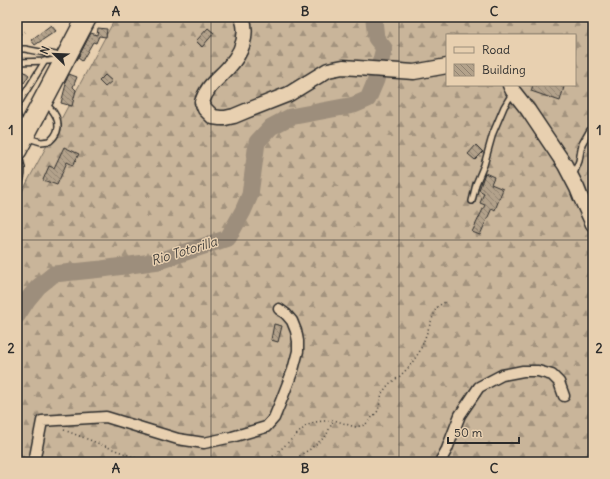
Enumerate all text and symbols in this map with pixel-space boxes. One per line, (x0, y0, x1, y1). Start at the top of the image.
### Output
text: A (112, 3, 121, 20)
text: B (301, 3, 310, 20)
text: C (490, 3, 499, 20)
north arrow (34, 34, 74, 74)
legend (446, 34, 576, 86)
text: Road (482, 42, 510, 57)
text: N (37, 44, 53, 56)
text: Building (482, 62, 526, 77)
text: 1 (8, 122, 14, 139)
text: 1 (596, 122, 602, 139)
water label: Rio Totorilla (149, 233, 219, 269)
text: 2 (7, 340, 15, 357)
text: 2 (595, 340, 603, 357)
scale bar (448, 419, 519, 445)
text: 50 m (454, 425, 483, 440)
text: A (112, 460, 121, 477)
text: B (301, 460, 310, 477)
text: C (490, 460, 499, 477)

